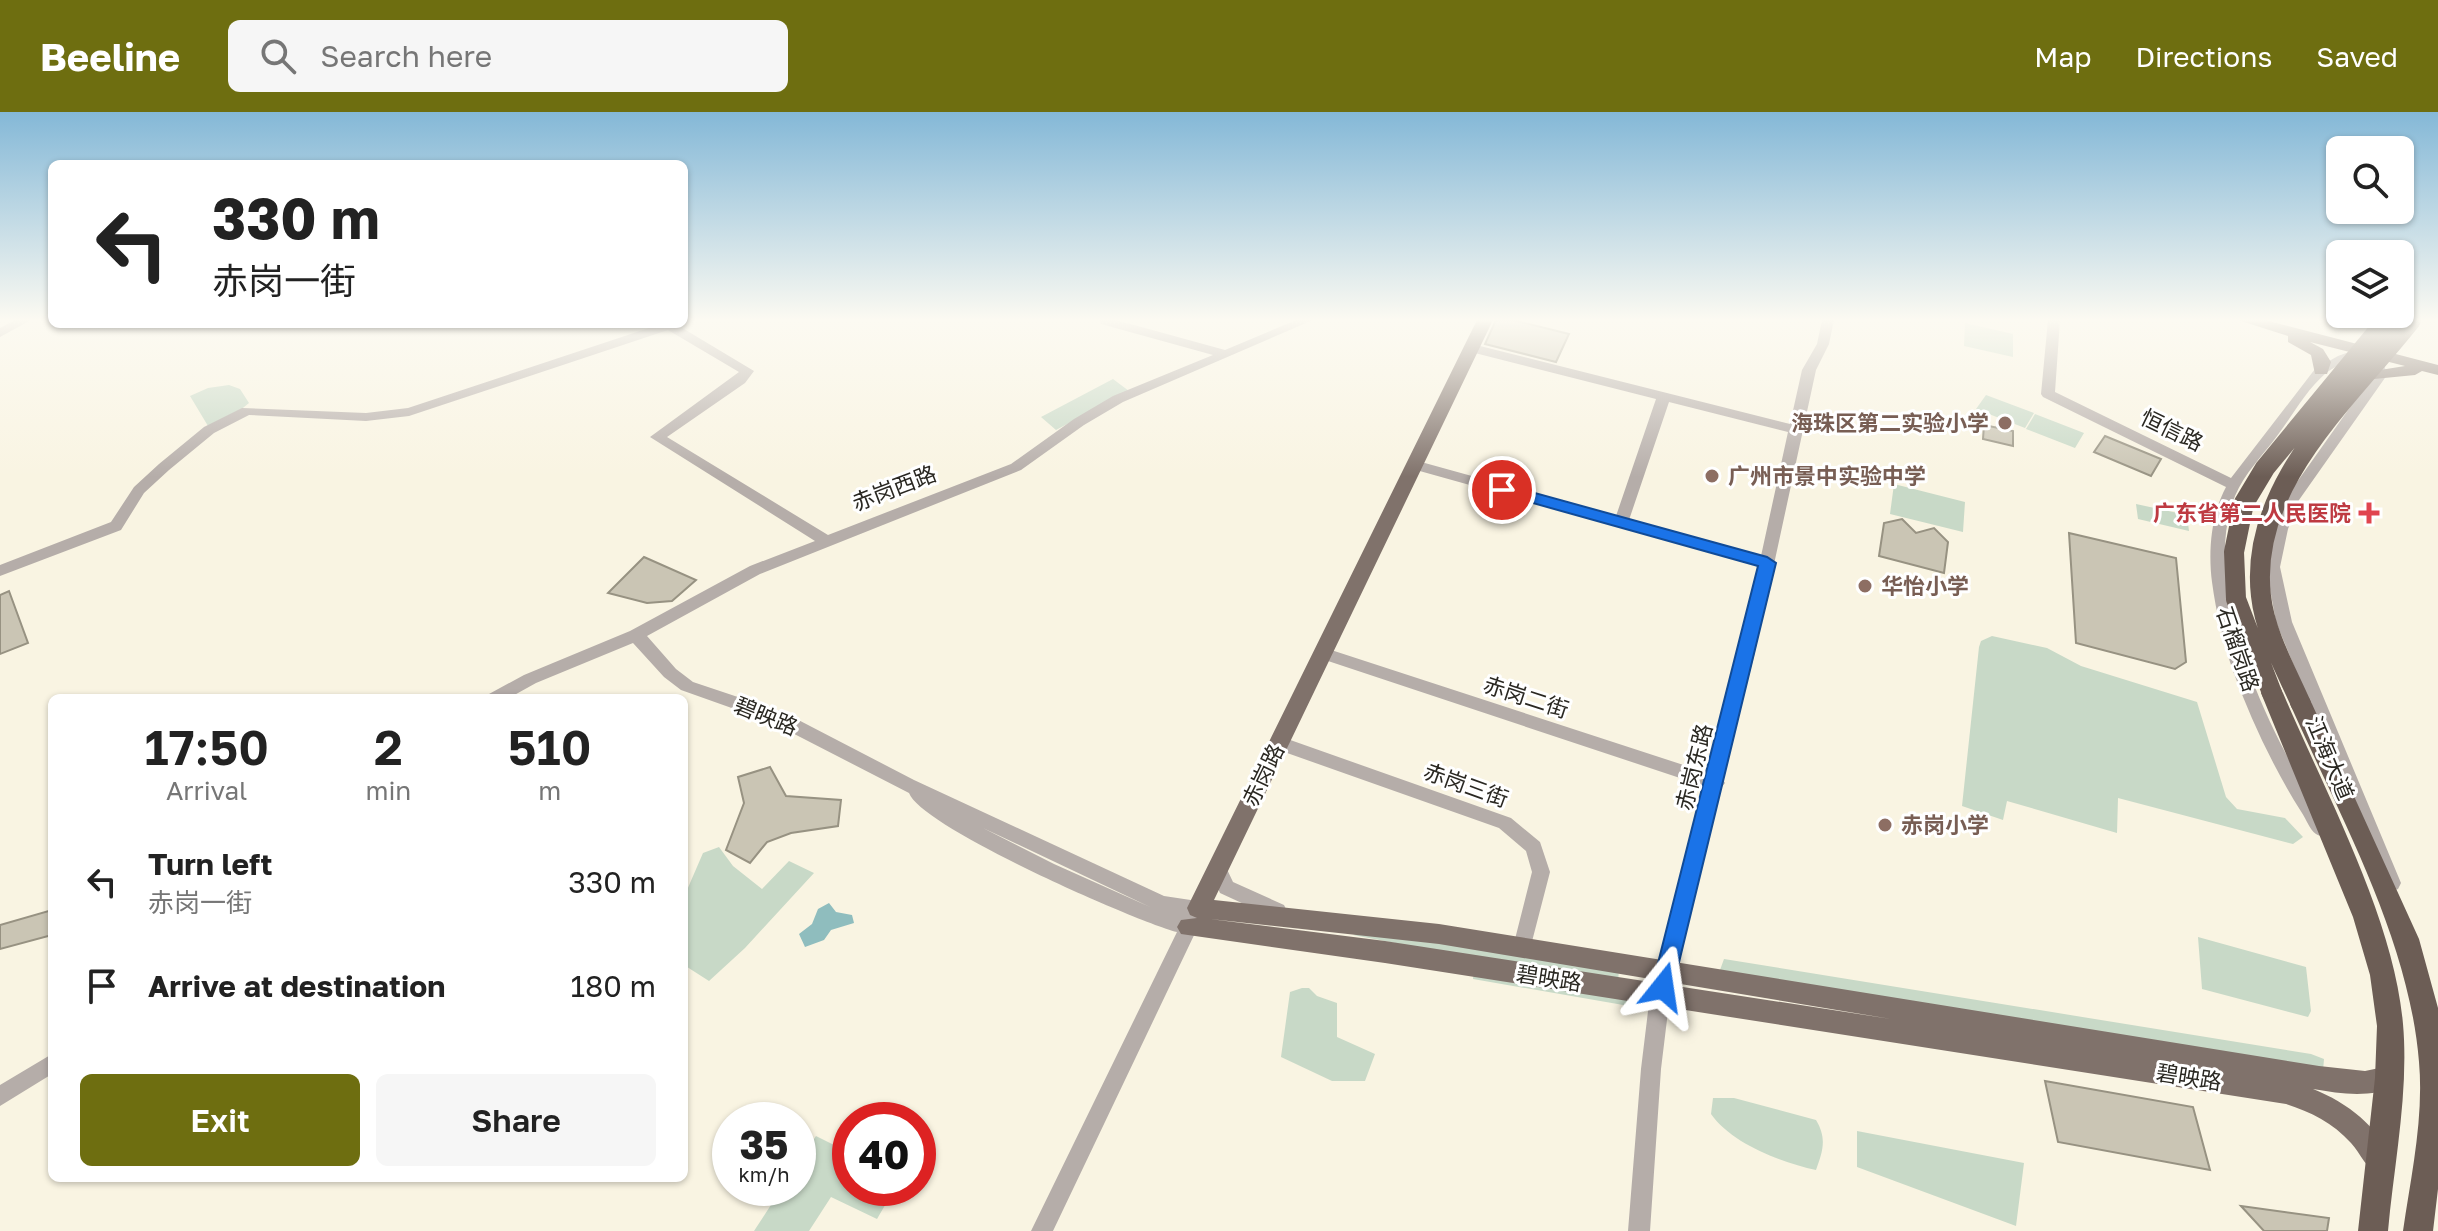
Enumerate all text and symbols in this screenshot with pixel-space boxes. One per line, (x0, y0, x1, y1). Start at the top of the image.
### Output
search box (228, 20, 788, 92)
text: Beeline (40, 34, 180, 79)
icon: search (256, 34, 300, 78)
text: Search here (320, 38, 492, 74)
text: Map (2034, 40, 2091, 73)
text: Directions (2135, 40, 2272, 73)
text: Saved (2316, 40, 2398, 73)
map controls (2326, 136, 2414, 328)
button: search (2326, 136, 2414, 224)
text: 330 m (212, 184, 380, 251)
icon: left (80, 192, 184, 296)
button: layers (2326, 240, 2414, 328)
text: 赤岗一街 (212, 259, 356, 302)
street label: 恒信路 (2137, 403, 2208, 456)
place label: 海珠区第二实验小学 (1791, 409, 1989, 436)
marker: 海珠区第二实验小学 (1996, 414, 2014, 432)
pin (1468, 456, 1536, 524)
street label: 赤岗西路 (848, 459, 940, 516)
place label: 广州市景中实验中学 (1728, 462, 1926, 489)
marker: 广州市景中实验中学 (1703, 467, 1721, 485)
icon: arrive (1480, 468, 1524, 512)
place label: 广东省第二人民医院 (2153, 499, 2351, 526)
marker: 广东省第二人民医院 (2358, 502, 2380, 524)
place label: 华怡小学 (1881, 572, 1969, 599)
marker: 华怡小学 (1856, 577, 1874, 595)
street label: 石榴岗路 (2211, 603, 2266, 695)
street label: 赤岗二街 (1480, 670, 1572, 723)
street label: 碧映路 (731, 691, 802, 740)
street label: 江海大道 (2301, 712, 2360, 804)
text: 17:50 (144, 718, 269, 776)
text: 2 (374, 718, 403, 776)
text: 510 (508, 718, 591, 776)
street label: 赤岗东路 (1670, 721, 1717, 813)
street label: 赤岗路 (1236, 739, 1289, 810)
street label: 赤岗三街 (1420, 757, 1512, 812)
text: Arrival (166, 775, 247, 806)
text: min (365, 775, 411, 806)
text: m (538, 775, 561, 806)
place label: 赤岗小学 (1901, 811, 1989, 838)
marker: 赤岗小学 (1876, 816, 1894, 834)
text: Turn left (148, 846, 273, 882)
icon: left (80, 860, 124, 904)
text: 330 m (568, 864, 656, 900)
text: 赤岗一街 (148, 887, 252, 918)
position arrow (1621, 945, 1705, 1029)
street label: 碧映路 (1514, 959, 1584, 996)
icon: arrive (80, 964, 124, 1008)
text: Arrive at destination (148, 968, 445, 1004)
text: 180 m (571, 968, 656, 1004)
street label: 碧映路 (2154, 1058, 2224, 1095)
button: Exit (80, 1074, 360, 1166)
button: Share (376, 1074, 656, 1166)
speed limit sign: 40 (832, 1102, 936, 1206)
text: 35 (740, 1120, 788, 1168)
text: km/h (739, 1162, 789, 1186)

